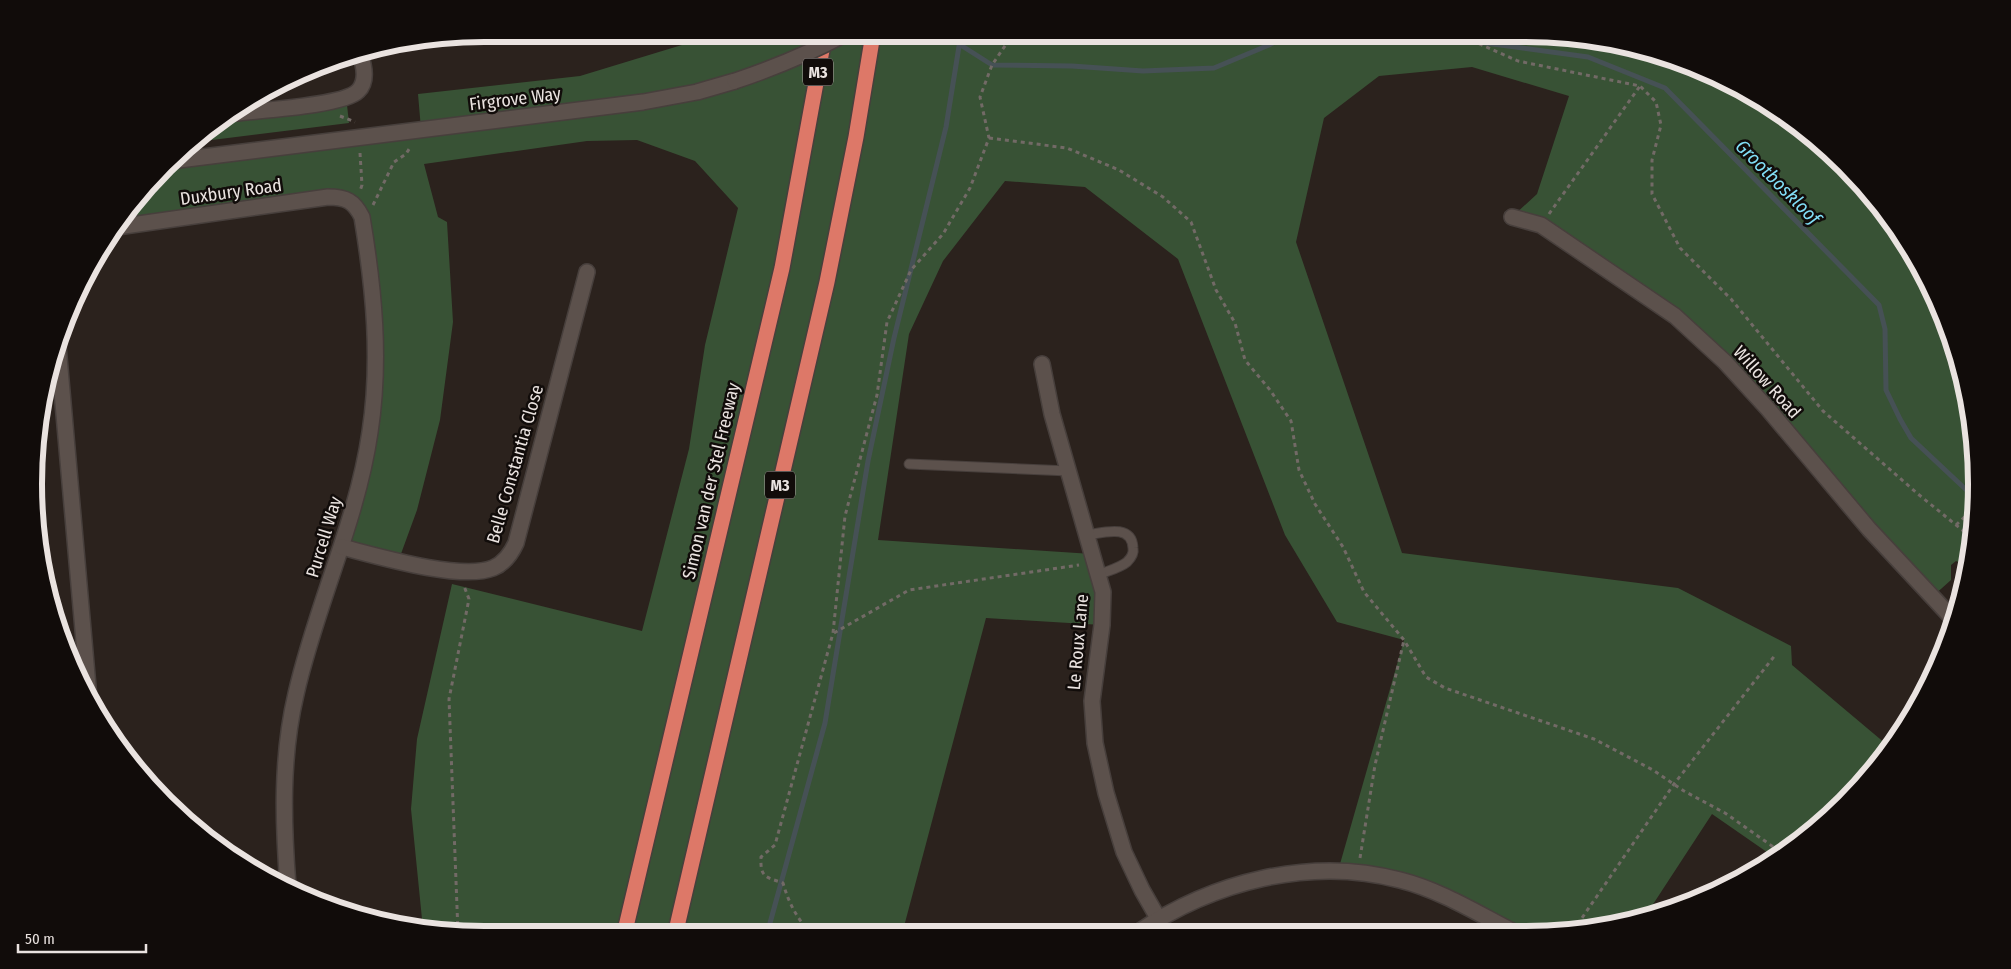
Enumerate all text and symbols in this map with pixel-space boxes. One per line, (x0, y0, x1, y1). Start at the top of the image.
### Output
road number: M3 (803, 58, 833, 86)
street label: Firgrove Way (468, 82, 562, 116)
water label: Grootboskloof (1731, 135, 1827, 231)
street label: Duxbury Road (179, 174, 283, 210)
street label: Willow Road (1729, 341, 1805, 423)
street label: Simon van der Stel Freeway (678, 381, 744, 581)
street label: Belle Constantia Close (482, 382, 548, 546)
road number: M3 (765, 472, 795, 498)
street label: Purcell Way (301, 494, 347, 580)
street label: Le Roux Lane (1063, 593, 1093, 691)
scale bar (18, 922, 145, 954)
text: 50 m (25, 930, 55, 948)

